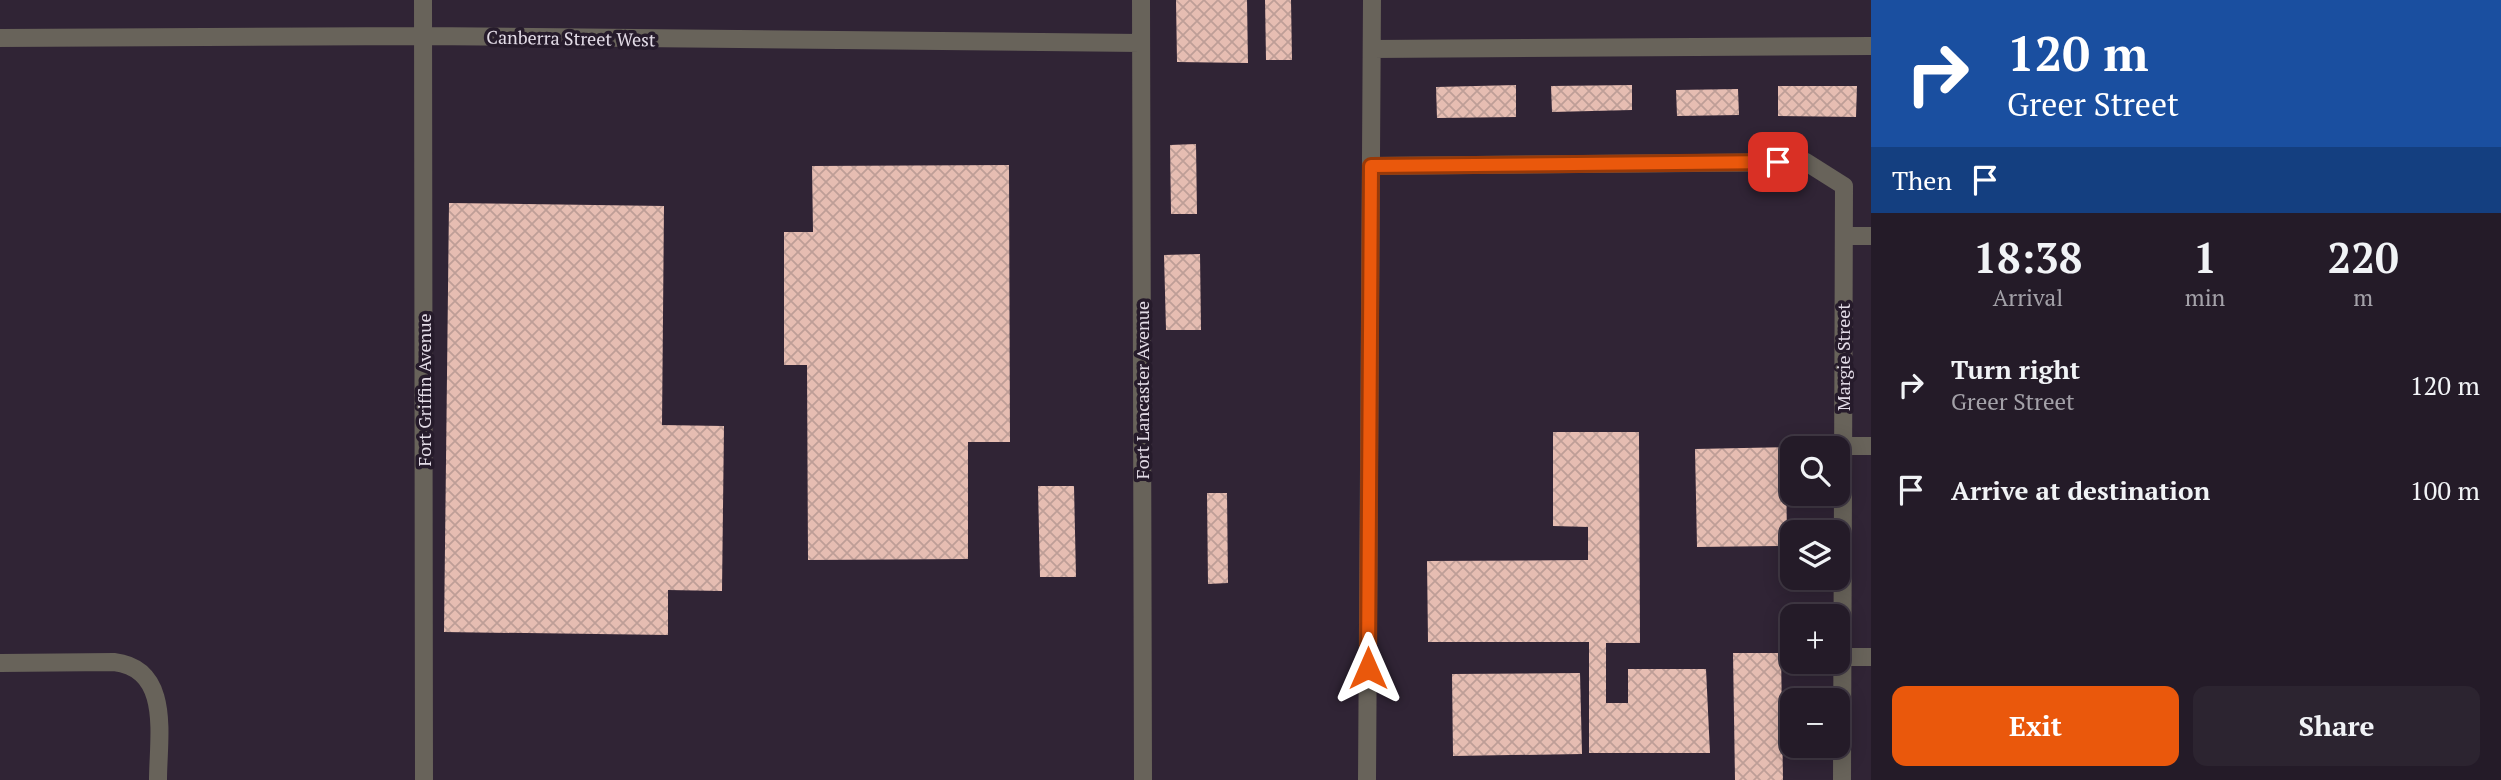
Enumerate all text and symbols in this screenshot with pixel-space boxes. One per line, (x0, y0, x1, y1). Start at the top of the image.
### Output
text: 120 m (2007, 20, 2149, 85)
street label: Canberra Street West (486, 25, 656, 51)
icon: right (1892, 28, 1983, 119)
text: Greer Street (2007, 83, 2179, 125)
pin (1748, 132, 1808, 192)
icon: arrive (1759, 143, 1797, 181)
icon: arrive (1966, 161, 2004, 199)
text: Then (1892, 163, 1952, 197)
text: 18:38 (1973, 229, 2083, 285)
text: 1 (2193, 229, 2217, 285)
text: 220 (2328, 229, 2399, 285)
text: Arrival (1993, 282, 2063, 313)
text: min (2185, 282, 2225, 313)
text: m (2353, 282, 2373, 313)
street label: Fort Lancaster Avenue (1130, 301, 1154, 479)
street label: Margie Street (1831, 303, 1855, 411)
street label: Fort Griffin Avenue (412, 313, 436, 467)
text: Turn right (1951, 352, 2080, 386)
icon: right (1892, 366, 1930, 404)
text: 120 m (2410, 368, 2480, 402)
text: Greer Street (1951, 386, 2075, 417)
map controls (1780, 436, 1850, 758)
button: search (1780, 436, 1850, 506)
icon: arrive (1892, 471, 1930, 509)
text: Arrive at destination (1951, 473, 2210, 507)
text: 100 m (2410, 473, 2480, 507)
button: layers (1780, 520, 1850, 590)
button: + (1780, 604, 1850, 674)
position arrow (1331, 631, 1405, 705)
button: Exit (1892, 686, 2179, 766)
button: Share (2193, 686, 2480, 766)
button: − (1780, 688, 1850, 758)

